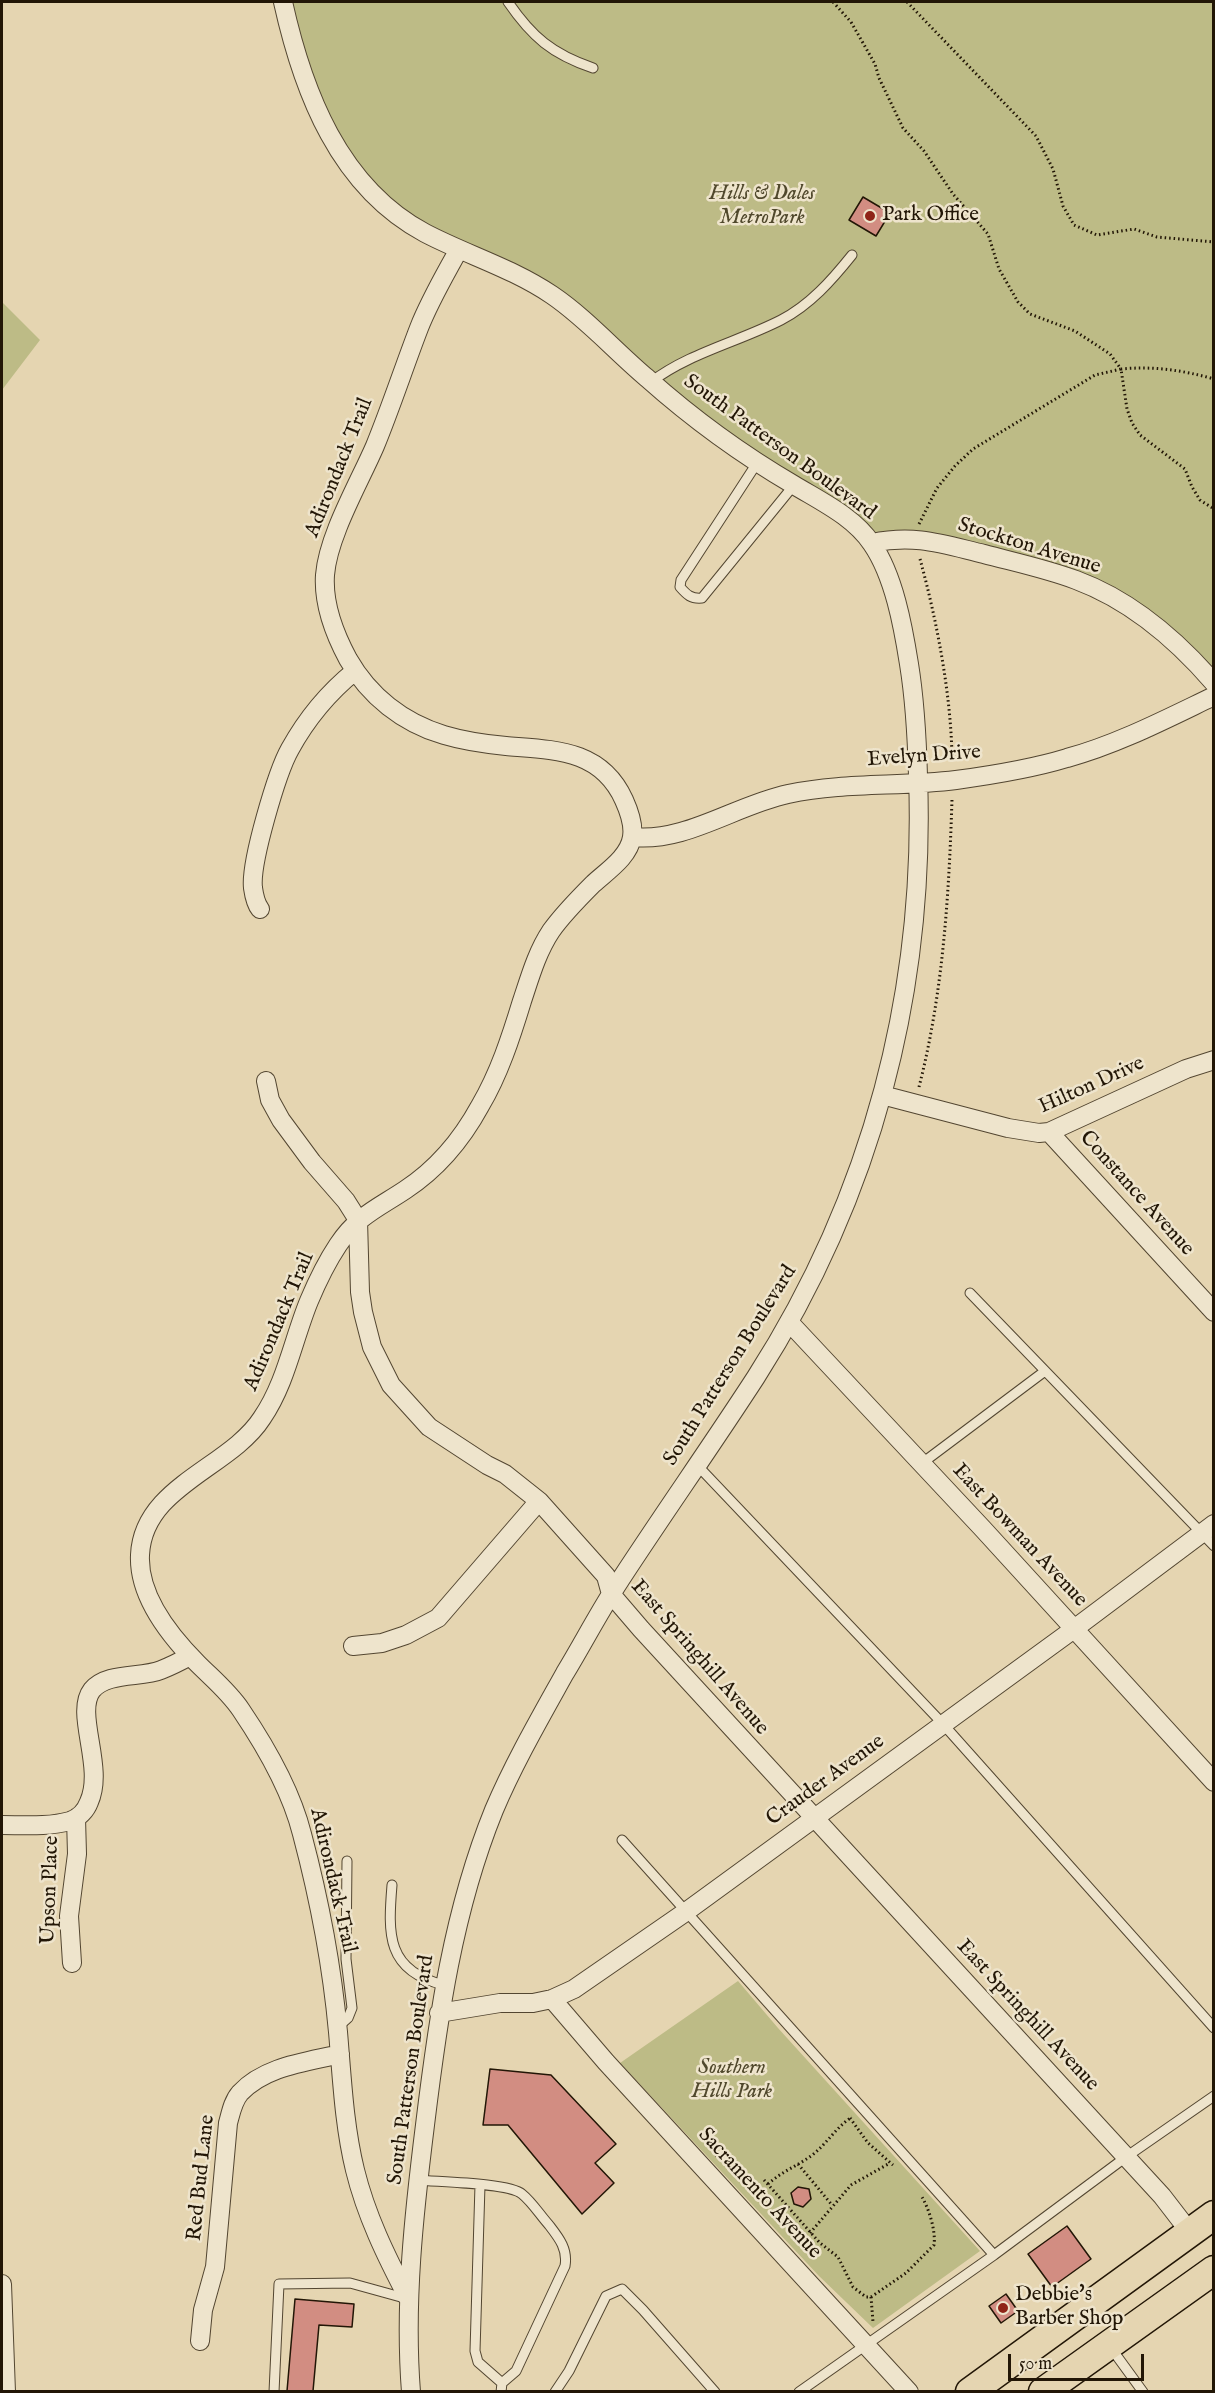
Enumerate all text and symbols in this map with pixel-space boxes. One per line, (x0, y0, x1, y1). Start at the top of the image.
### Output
park label: Hills & Dales MetroPark (709, 182, 815, 232)
place label: Park Office (882, 203, 979, 229)
marker: Park Office (863, 209, 877, 223)
street label: South Patterson Boulevard (678, 370, 880, 526)
street label: Adirondack Trail (301, 395, 379, 541)
street label: Stockton Avenue (955, 513, 1103, 581)
street label: Evelyn Drive (866, 740, 982, 774)
street label: Hilton Drive (1035, 1052, 1149, 1120)
street label: Constance Avenue (1073, 1126, 1199, 1262)
street label: Adirondack Trail (239, 1249, 321, 1395)
street label: South Patterson Boulevard (659, 1261, 803, 1471)
street label: East Bowman Avenue (946, 1459, 1092, 1613)
street label: East Springhill Avenue (625, 1575, 773, 1741)
street label: Crauder Avenue (762, 1730, 890, 1832)
street label: Adirondack Trail (303, 1806, 361, 1956)
street label: Upson Place (37, 1835, 65, 1945)
street label: East Springhill Avenue (950, 1935, 1104, 2097)
street label: South Patterson Boulevard (383, 1954, 441, 2186)
park label: Southern Hills Park (692, 2056, 772, 2106)
street label: Red Bud Lane (183, 2114, 221, 2242)
street label: Sacramento Avenue (692, 2123, 826, 2265)
place label: Debbie's Barber Shop (1015, 2283, 1123, 2333)
marker: Debbie's Barber Shop (996, 2301, 1010, 2315)
scale bar (1011, 2342, 1148, 2380)
text: 50 m (1019, 2353, 1052, 2376)

